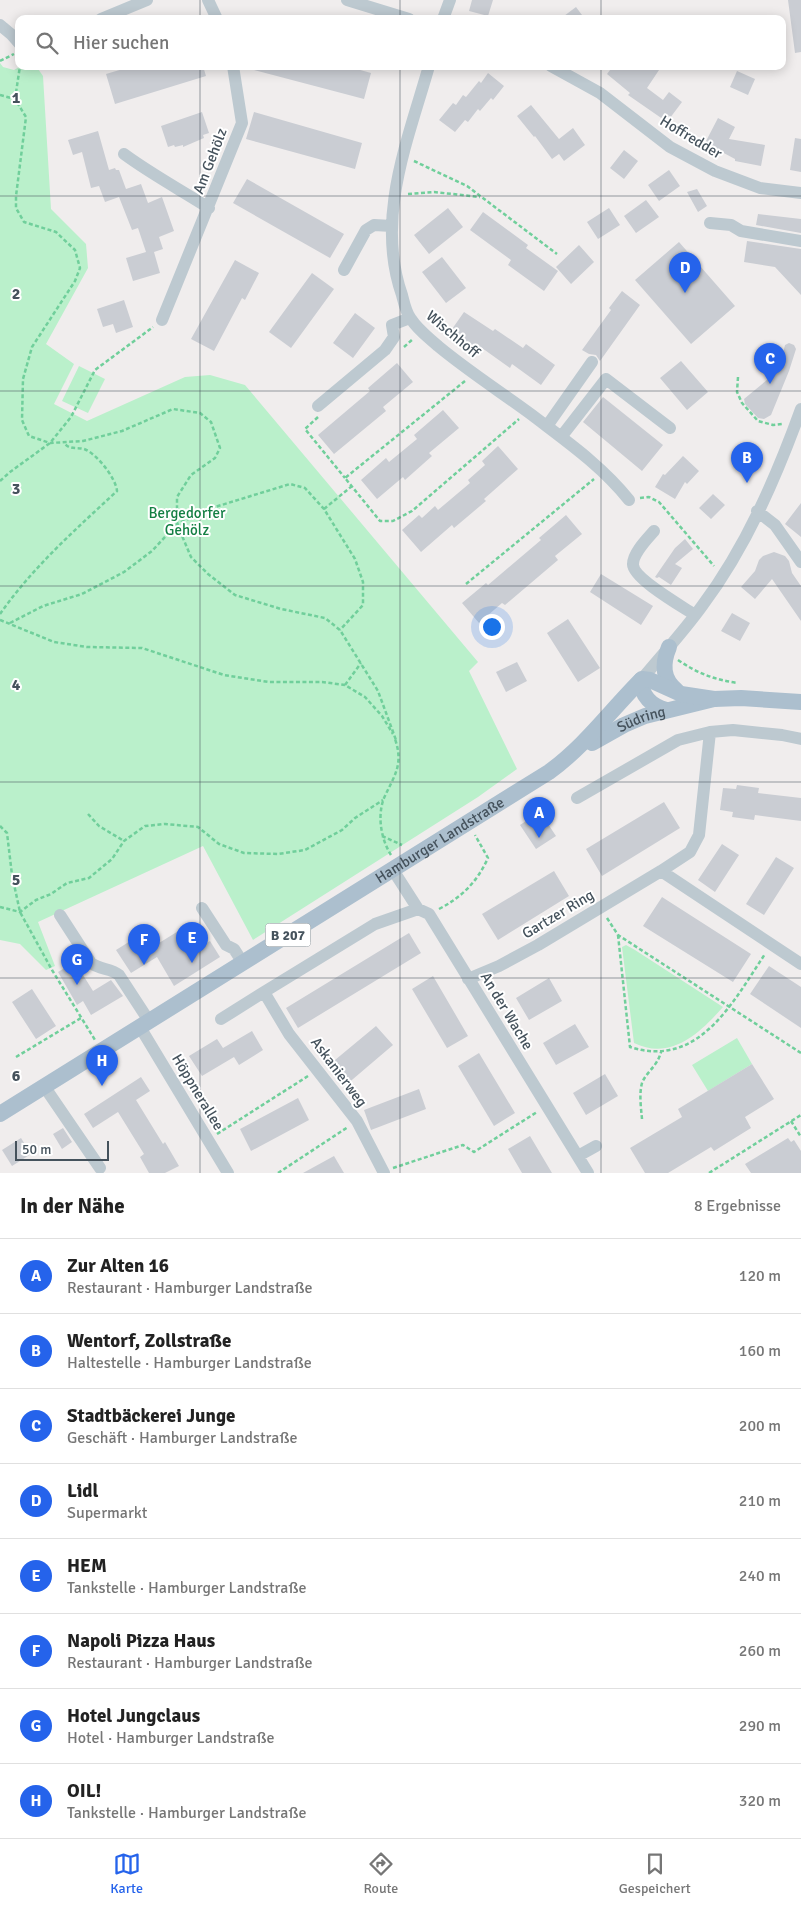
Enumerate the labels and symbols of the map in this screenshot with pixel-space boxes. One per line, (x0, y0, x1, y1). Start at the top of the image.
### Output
text: 1 (12, 88, 21, 108)
street label: Hoffredder (657, 111, 726, 163)
street label: Am Gehölz (189, 125, 231, 196)
pin: D (669, 252, 701, 293)
text: 2 (12, 284, 20, 304)
street label: Wischhoff (423, 307, 484, 362)
pin: C (754, 343, 786, 384)
pin: B (731, 442, 763, 483)
text: 3 (12, 479, 20, 499)
park label: Bergedorfer Gehölz (148, 504, 226, 539)
your location (479, 614, 505, 640)
text: 4 (12, 675, 21, 695)
street label: Südring (614, 702, 667, 736)
street label: Hamburger Landstraße (372, 793, 508, 887)
pin: A (523, 797, 555, 838)
text: 5 (12, 870, 20, 890)
street label: Gartzer Ring (519, 886, 597, 942)
pin: E (176, 922, 208, 963)
pin: F (128, 924, 160, 965)
road number: B 207 (266, 924, 310, 946)
pin: G (61, 944, 93, 985)
street label: An der Wache (477, 969, 537, 1053)
street label: Askanierweg (307, 1034, 371, 1110)
pin: H (86, 1045, 118, 1086)
street label: Höppnerallee (168, 1050, 228, 1134)
text: 6 (12, 1066, 21, 1086)
scale bar (15, 1138, 109, 1161)

